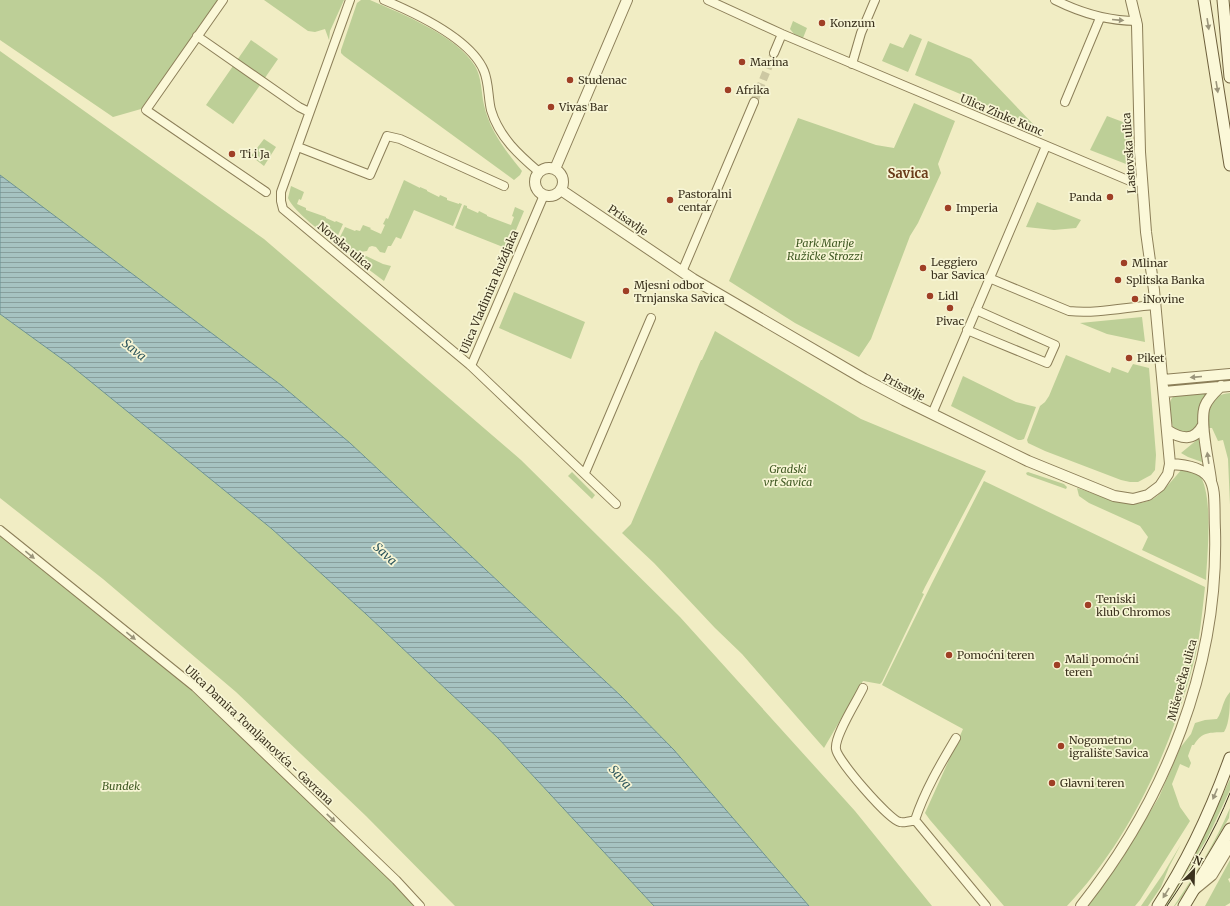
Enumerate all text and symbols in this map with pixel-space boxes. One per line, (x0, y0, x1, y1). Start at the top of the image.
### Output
place label: Konzum (830, 16, 875, 30)
one-way arrow (1112, 17, 1124, 24)
marker: Konzum (817, 18, 827, 28)
one-way arrow (1205, 18, 1211, 30)
place label: Marina (750, 55, 789, 69)
marker: Marina (737, 57, 747, 67)
place label: Studenac (578, 73, 627, 87)
marker: Studenac (565, 75, 575, 85)
one-way arrow (1214, 81, 1220, 93)
place label: Afrika (735, 83, 770, 97)
marker: Afrika (723, 85, 733, 95)
street label: Ulica Zinke Kunc (958, 91, 1046, 139)
place label: Vivas Bar (558, 100, 608, 114)
marker: Vivas Bar (546, 102, 556, 112)
street label: Lastovska ulica (1119, 112, 1139, 194)
place label: Ti i Ja (240, 147, 270, 161)
marker: Ti i Ja (227, 149, 237, 159)
district label: Savica (888, 165, 929, 182)
place label: Pastoralni centar (678, 187, 732, 214)
place label: Panda (1069, 190, 1102, 204)
marker: Panda (1105, 192, 1115, 202)
marker: Pastoralni centar (665, 195, 675, 205)
place label: Imperia (956, 201, 998, 215)
street label: Prisavlje (605, 202, 651, 239)
marker: Imperia (943, 203, 953, 213)
street label: Novska ulica (315, 219, 375, 273)
street label: Ulica Vladimira Ruždjaka (457, 228, 521, 356)
park label: Park Marije Ružičke Strozzi (787, 236, 863, 263)
place label: Leggiero bar Savica (930, 255, 985, 282)
place label: Mlinar (1132, 256, 1168, 270)
marker: Mlinar (1119, 258, 1129, 268)
marker: Leggiero bar Savica (918, 263, 928, 273)
place label: Splitska Banka (1126, 273, 1205, 287)
marker: Splitska Banka (1113, 275, 1123, 285)
place label: Mjesni odbor Trnjanska Savica (634, 278, 725, 305)
marker: Mjesni odbor Trnjanska Savica (621, 286, 631, 296)
place label: Lidl (938, 289, 959, 303)
marker: Lidl (925, 291, 935, 301)
place label: iNovine (1143, 292, 1184, 306)
marker: iNovine (1130, 294, 1140, 304)
marker: Pivac (945, 303, 955, 313)
place label: Pivac (936, 314, 964, 328)
water label: Sava (119, 335, 149, 364)
place label: Piket (1137, 351, 1165, 365)
marker: Piket (1124, 353, 1134, 363)
street label: Prisavlje (881, 370, 928, 404)
one-way arrow (1190, 374, 1202, 380)
one-way arrow (1205, 451, 1211, 464)
park label: Gradski vrt Savica (764, 462, 812, 489)
water label: Sava (371, 539, 400, 568)
one-way arrow (25, 550, 36, 559)
place label: Teniski klub Chromos (1096, 592, 1170, 619)
marker: Teniski klub Chromos (1083, 600, 1093, 610)
one-way arrow (126, 632, 137, 641)
street label: Miševečka ulica (1164, 638, 1200, 722)
place label: Pomoćni teren (957, 648, 1035, 662)
marker: Pomoćni teren (944, 650, 954, 660)
place label: Mali pomoćni teren (1065, 652, 1139, 679)
marker: Mali pomoćni teren (1052, 660, 1062, 670)
street label: Ulica Damira Tomljanovića - Gavrana (182, 662, 336, 808)
place label: Nogometno igralište Savica (1069, 733, 1149, 760)
marker: Nogometno igralište Savica (1056, 741, 1066, 751)
water label: Sava (606, 762, 635, 792)
place label: Glavni teren (1060, 776, 1125, 790)
marker: Glavni teren (1047, 778, 1057, 788)
park label: Bundek (102, 779, 140, 793)
one-way arrow (1212, 788, 1219, 800)
one-way arrow (326, 813, 336, 823)
north arrow (1174, 850, 1214, 890)
text: N (1191, 853, 1205, 869)
one-way arrow (1162, 888, 1169, 899)

